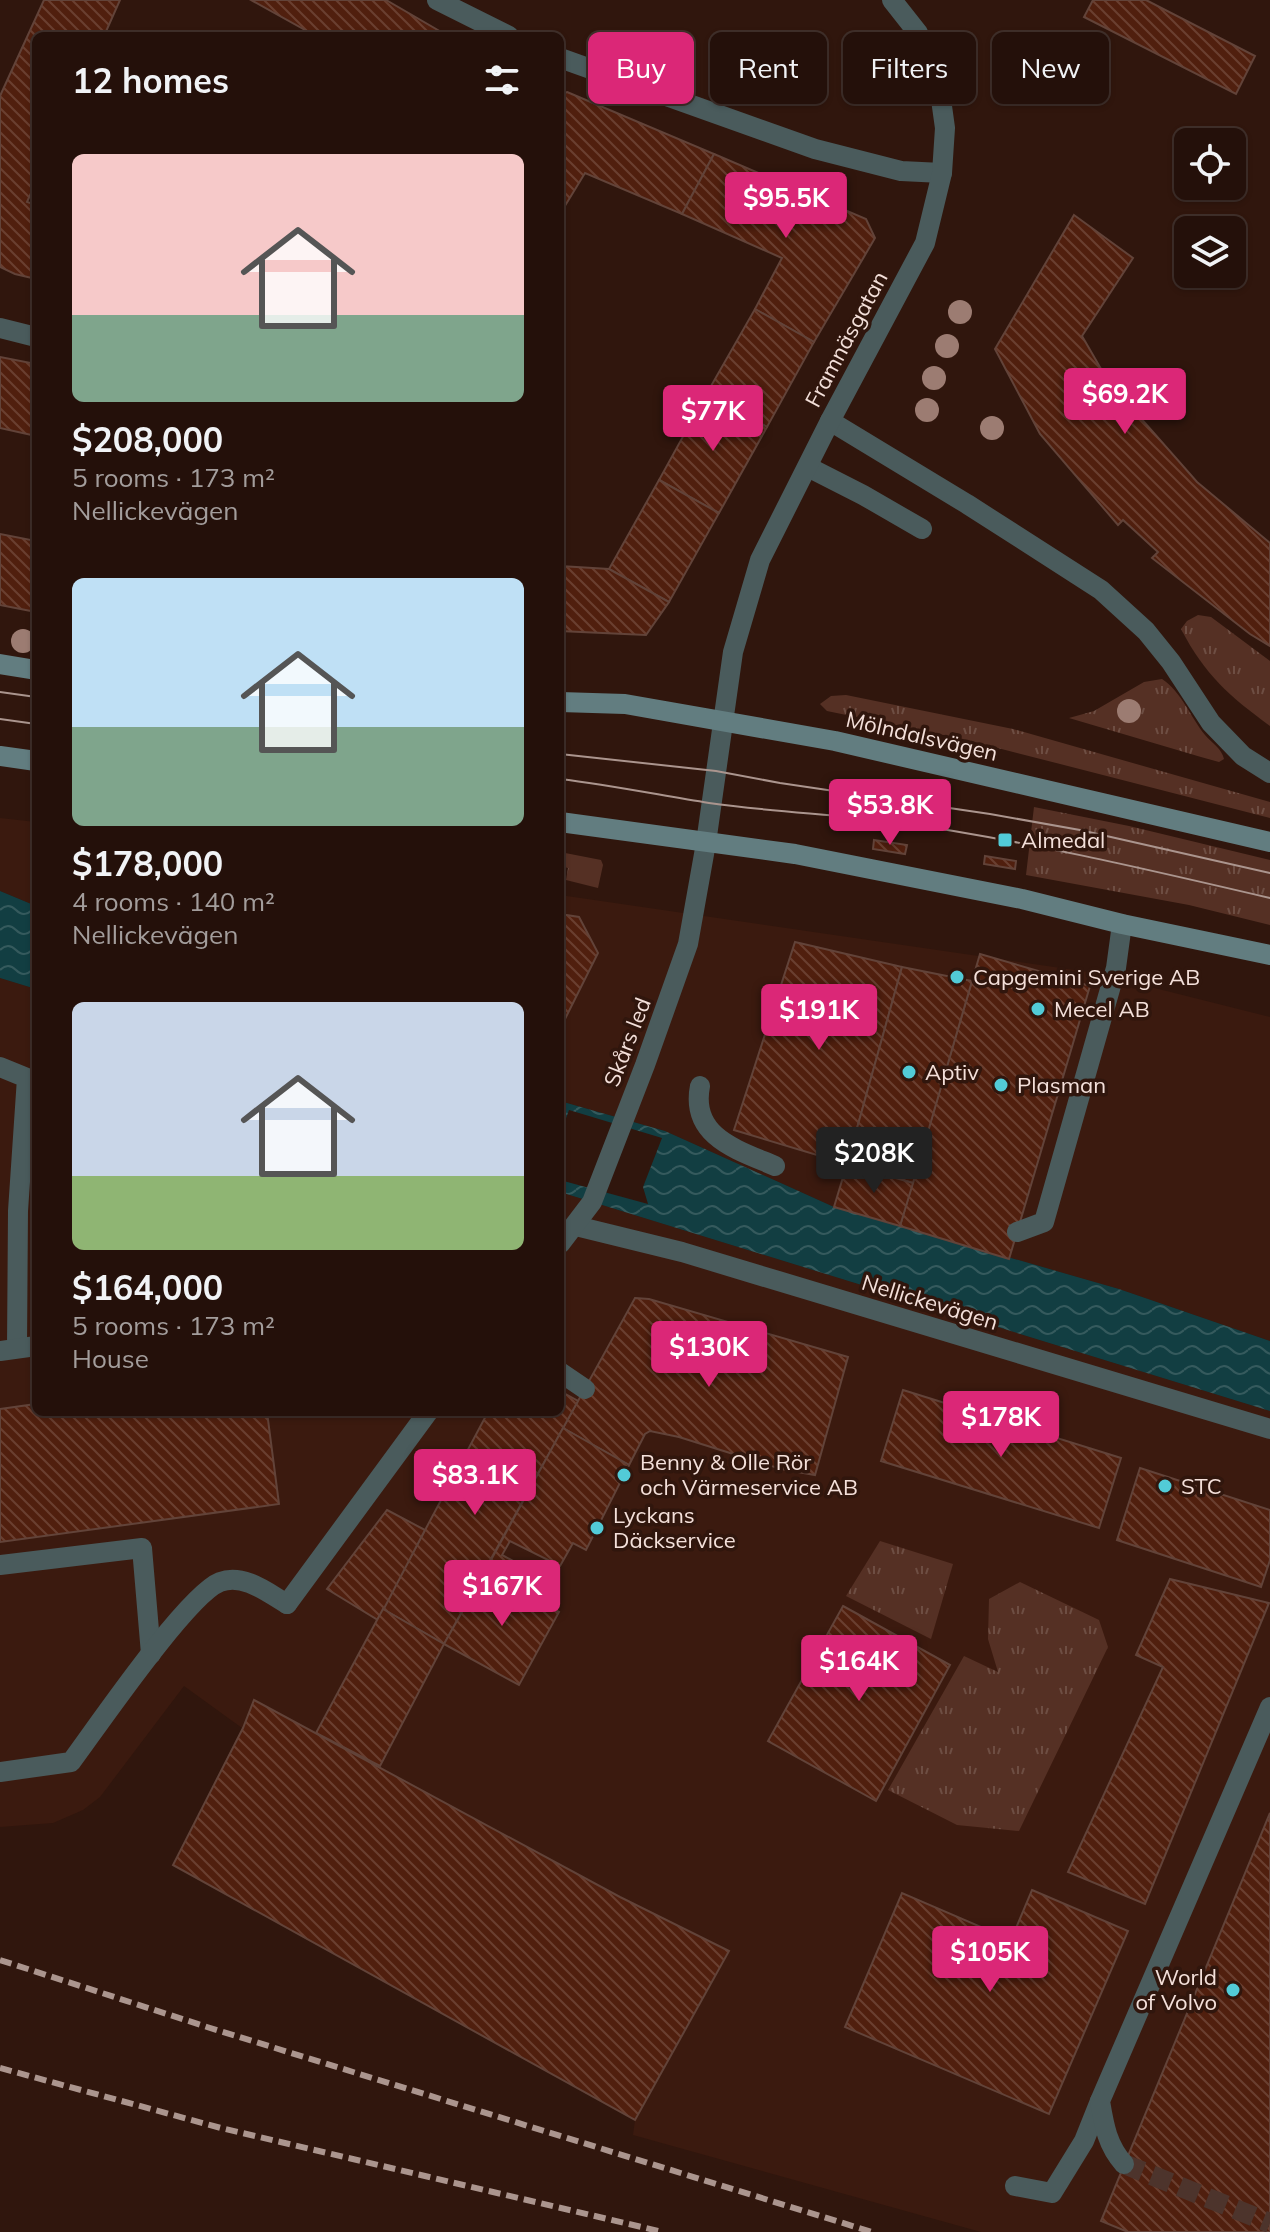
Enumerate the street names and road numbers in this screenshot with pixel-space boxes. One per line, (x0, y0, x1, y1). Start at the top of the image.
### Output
street label: Framnäsgatan (798, 266, 894, 412)
street label: Mölndalsvägen (843, 705, 1001, 767)
street label: Skårs led (597, 993, 657, 1091)
street label: Nellickevägen (859, 1268, 1001, 1336)

